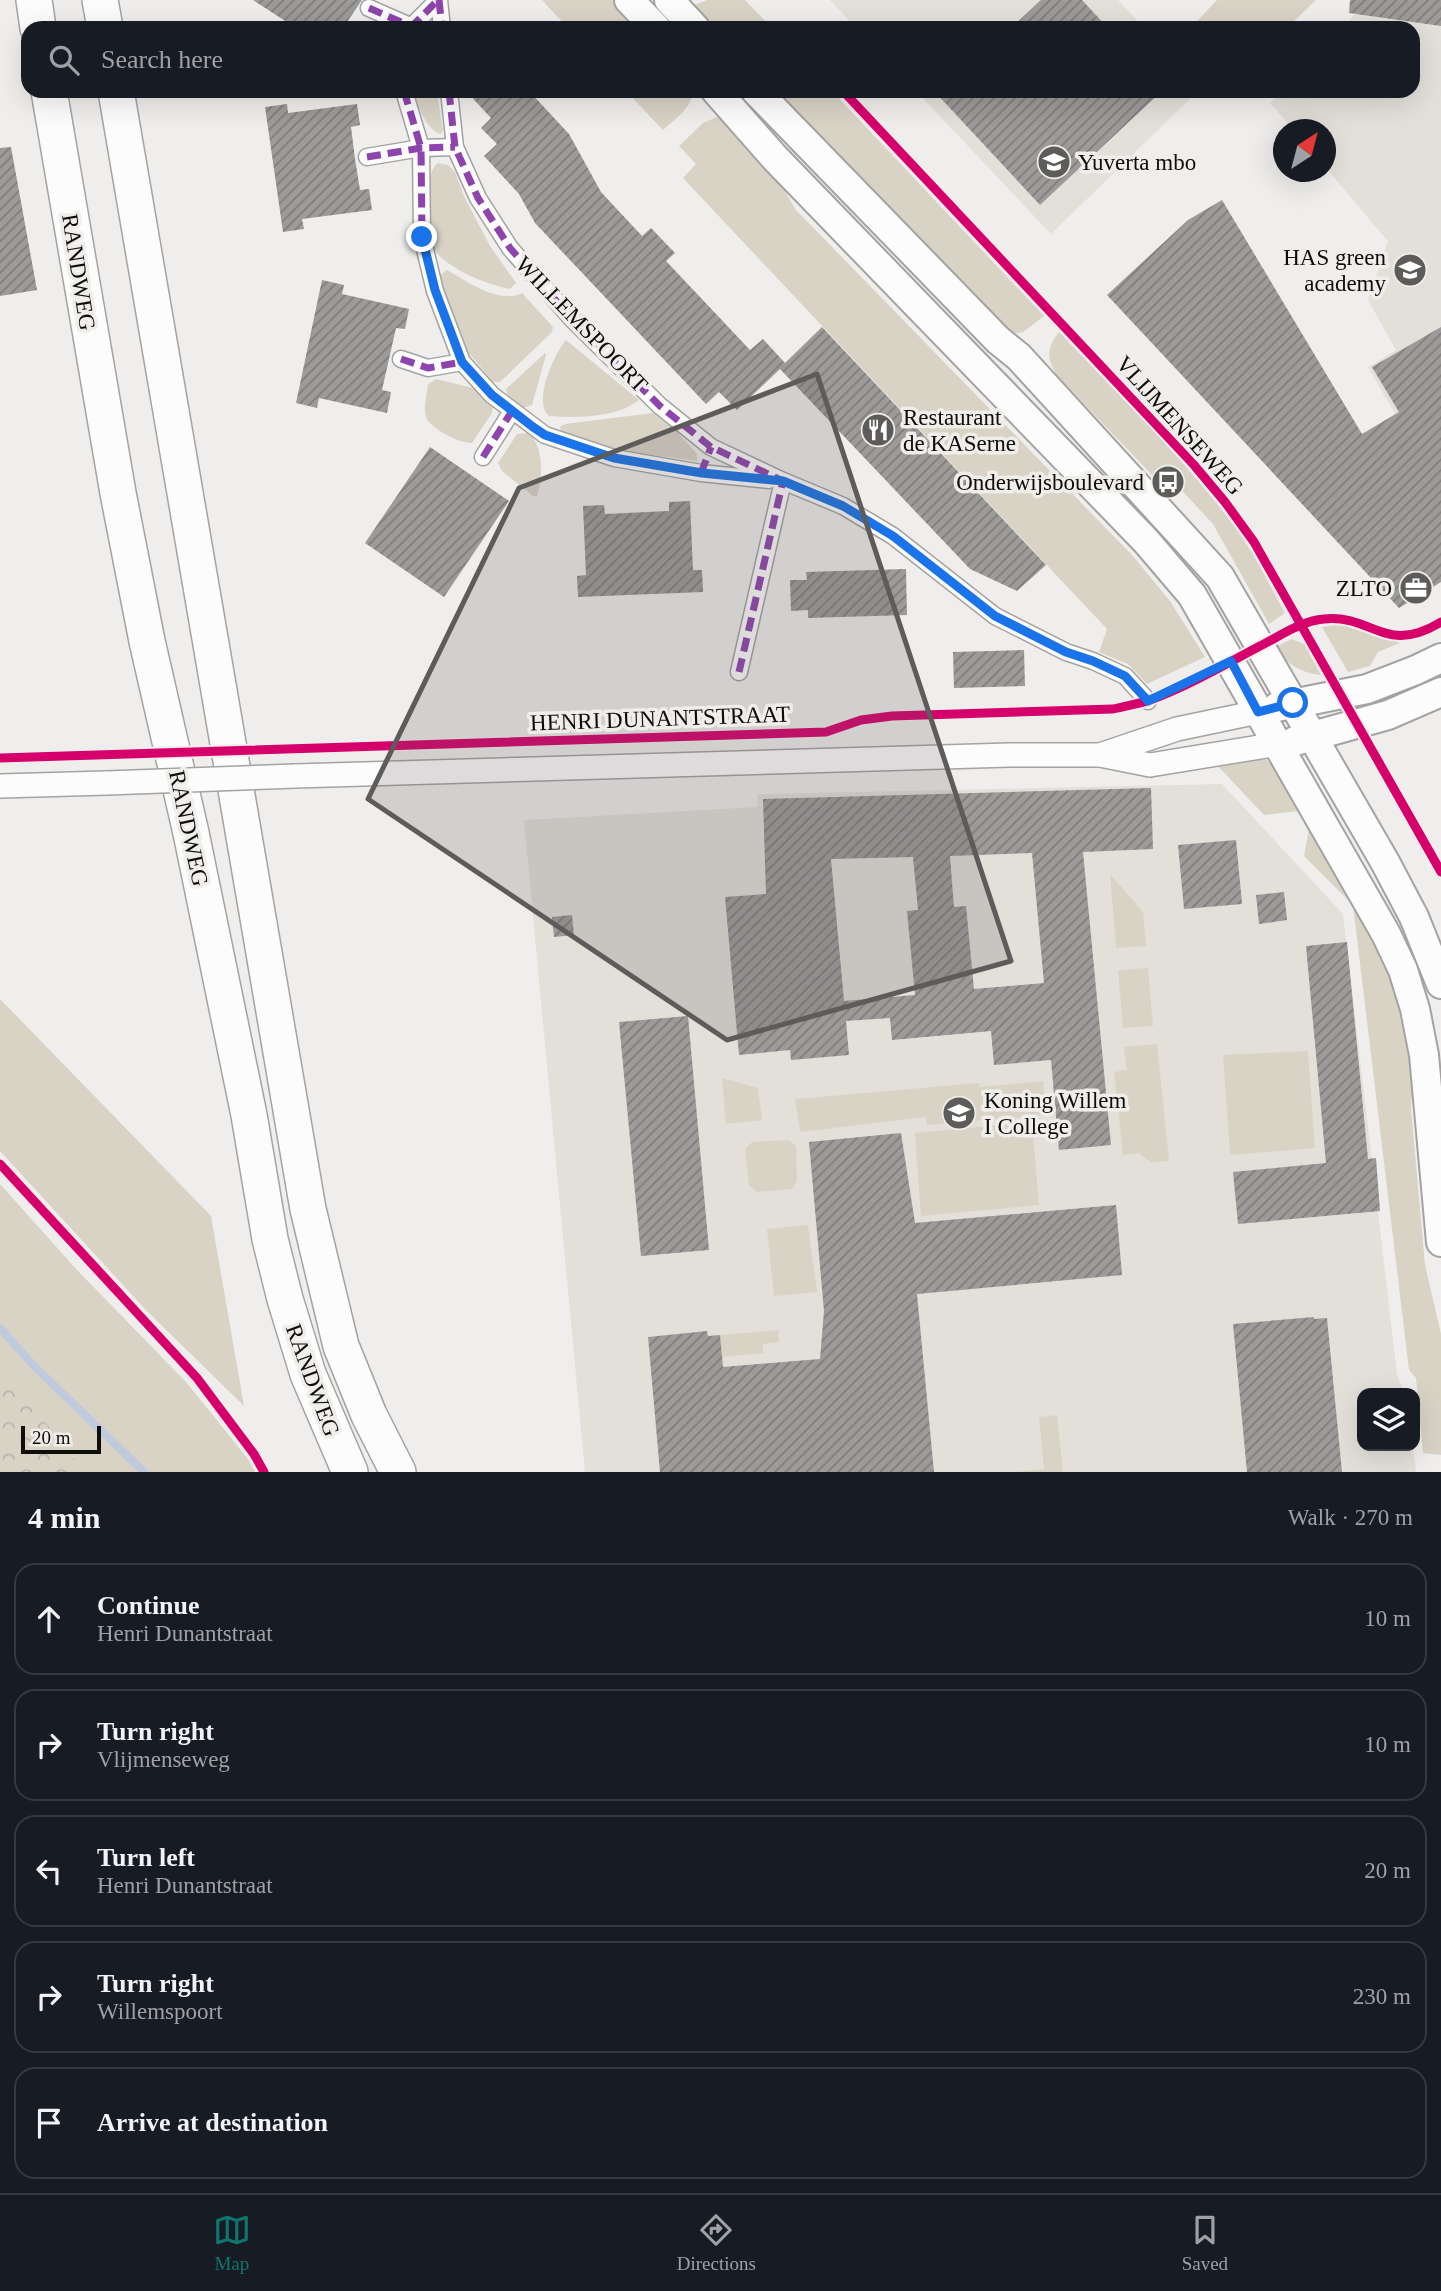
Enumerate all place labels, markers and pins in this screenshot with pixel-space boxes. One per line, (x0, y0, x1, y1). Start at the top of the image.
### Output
school or university icon: Yuverta mbo (1035, 143, 1073, 181)
place label: Yuverta mbo (1078, 150, 1196, 175)
place label: HAS green academy (1283, 245, 1386, 296)
school or university icon: HAS green academy (1391, 251, 1429, 289)
place label: Restaurant de KASerne (903, 405, 1016, 456)
restaurant icon: Restaurant de KASerne (859, 411, 897, 449)
bus stop icon: Onderwijsboulevard (1149, 463, 1187, 501)
place label: Onderwijsboulevard (956, 470, 1144, 495)
office icon: ZLTO (1397, 569, 1435, 607)
place label: ZLTO (1336, 576, 1392, 601)
place label: Koning Willem I College (984, 1088, 1127, 1139)
school or university icon: Koning Willem I College (940, 1094, 978, 1132)

